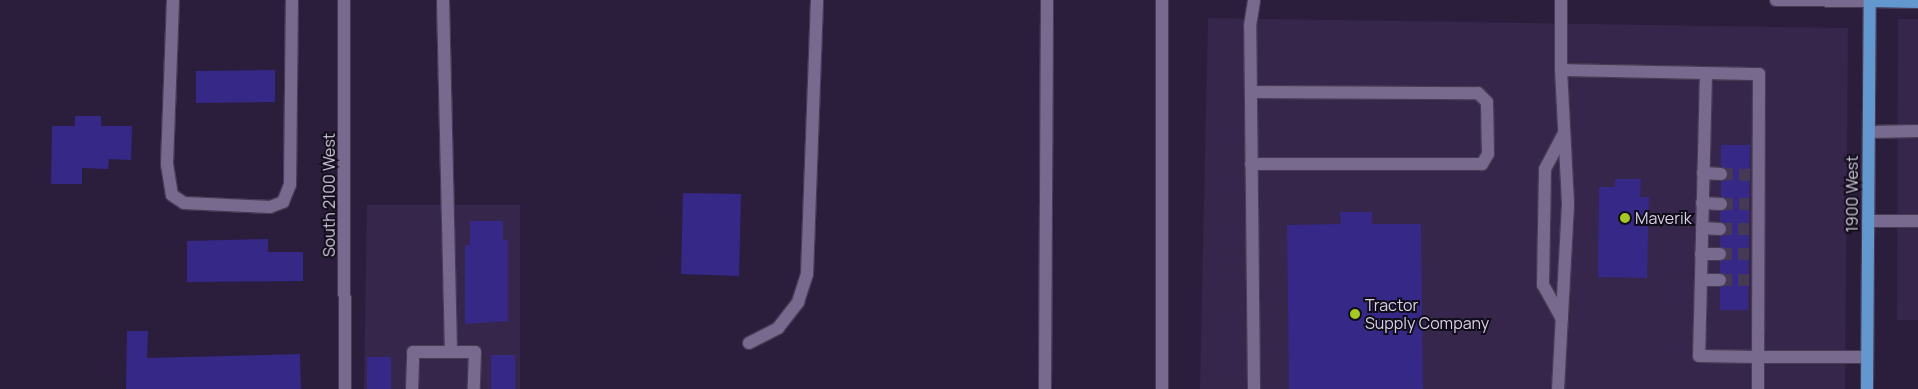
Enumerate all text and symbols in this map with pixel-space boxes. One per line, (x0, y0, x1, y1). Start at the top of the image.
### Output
street label: South 2100 West (319, 133, 339, 257)
street label: 1900 West (1842, 155, 1862, 233)
place label: Maverik (1635, 208, 1692, 228)
marker: Maverik (1619, 212, 1631, 224)
place label: Tractor Supply Company (1365, 295, 1489, 333)
marker: Tractor Supply Company (1349, 308, 1361, 320)

